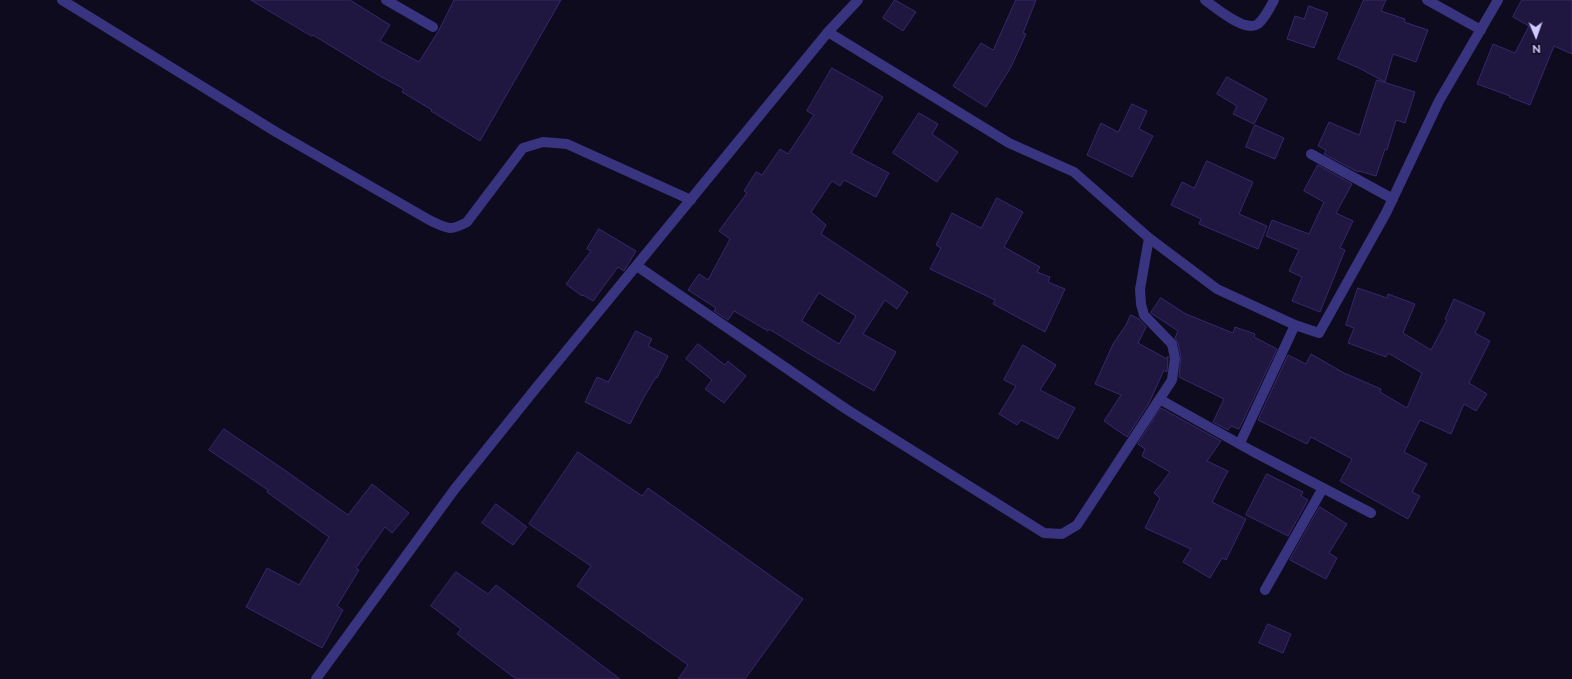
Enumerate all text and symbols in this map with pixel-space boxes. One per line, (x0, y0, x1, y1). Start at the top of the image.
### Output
north arrow (1516, 16, 1556, 56)
text: N (1532, 42, 1541, 55)

